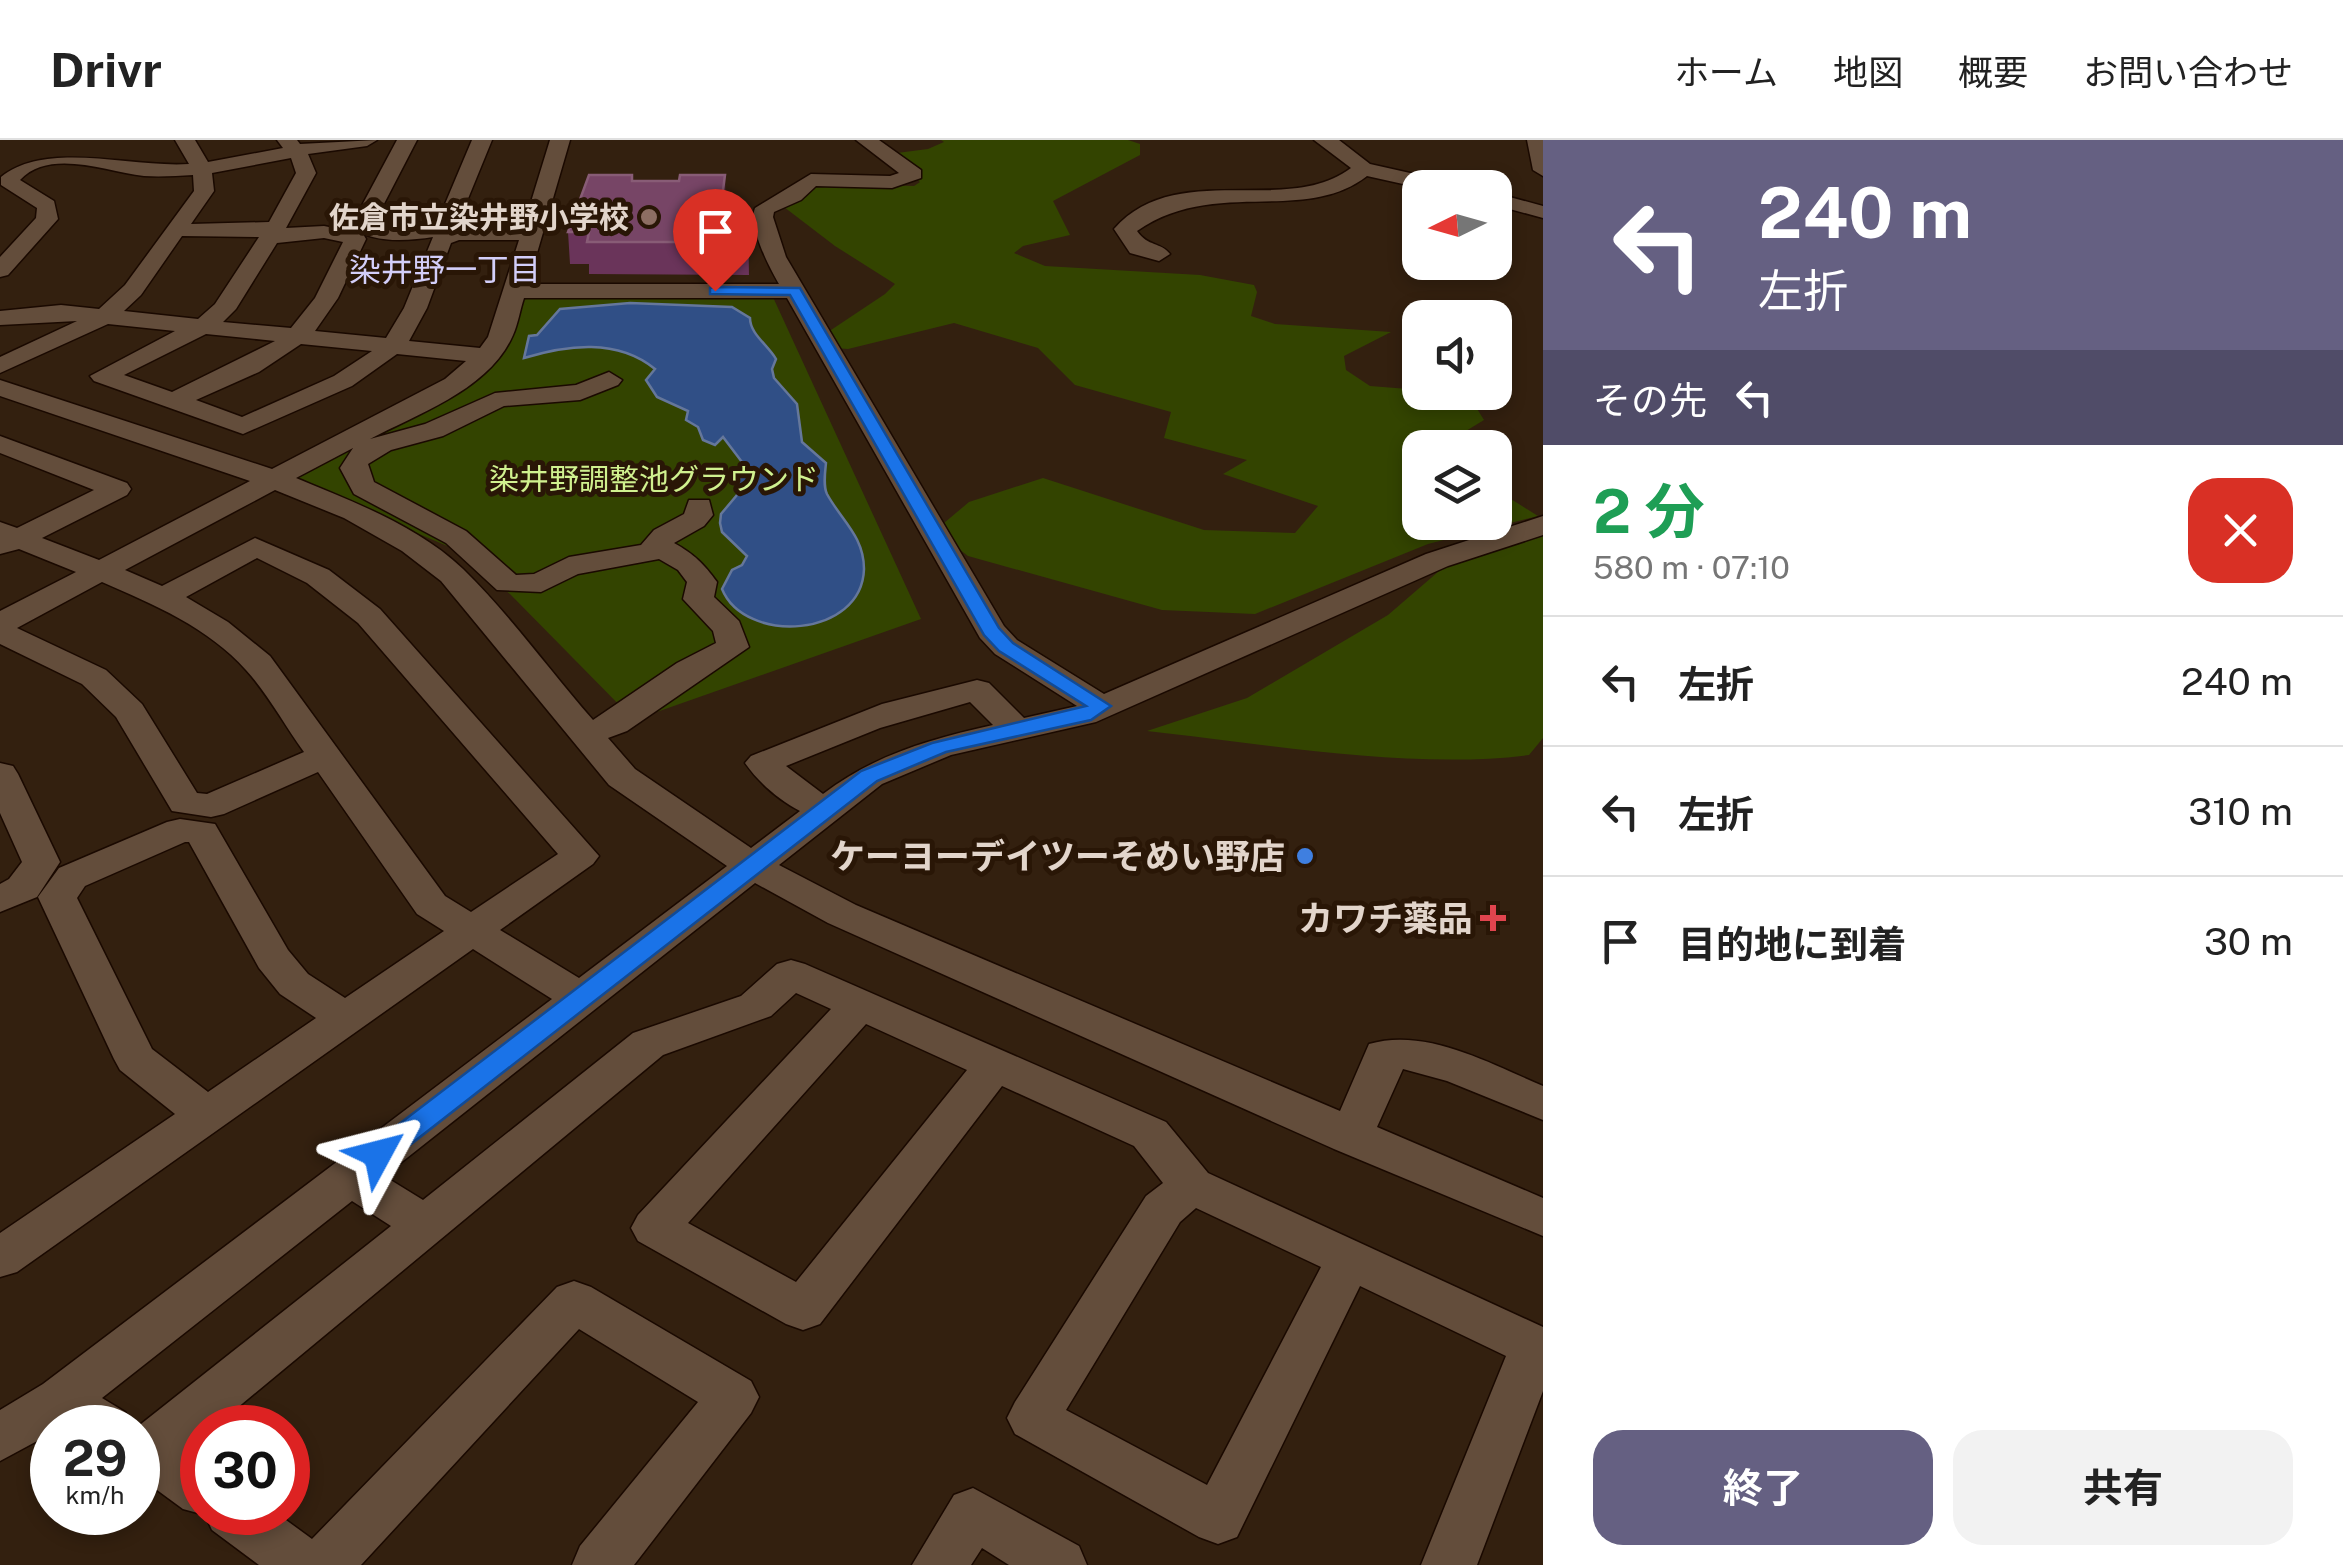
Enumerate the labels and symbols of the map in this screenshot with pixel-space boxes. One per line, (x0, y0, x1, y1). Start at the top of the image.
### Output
north arrow (1402, 170, 1512, 280)
pin (673, 189, 758, 292)
place label: 佐倉市立染井野小学校 (329, 199, 629, 235)
marker: 佐倉市立染井野小学校 (638, 206, 660, 228)
district label: 染井野一丁目 (349, 251, 541, 288)
park label: 染井野調整池グラウンド (489, 461, 819, 497)
place label: ケーヨーデイツーそめい野店 (830, 836, 1285, 877)
marker: ケーヨーデイツーそめい野店 (1294, 845, 1316, 867)
place label: カワチ薬品 (1298, 898, 1473, 939)
marker: カワチ薬品 (1482, 907, 1504, 929)
position arrow (326, 1102, 430, 1206)
speed limit sign: 30 (180, 1405, 310, 1535)

